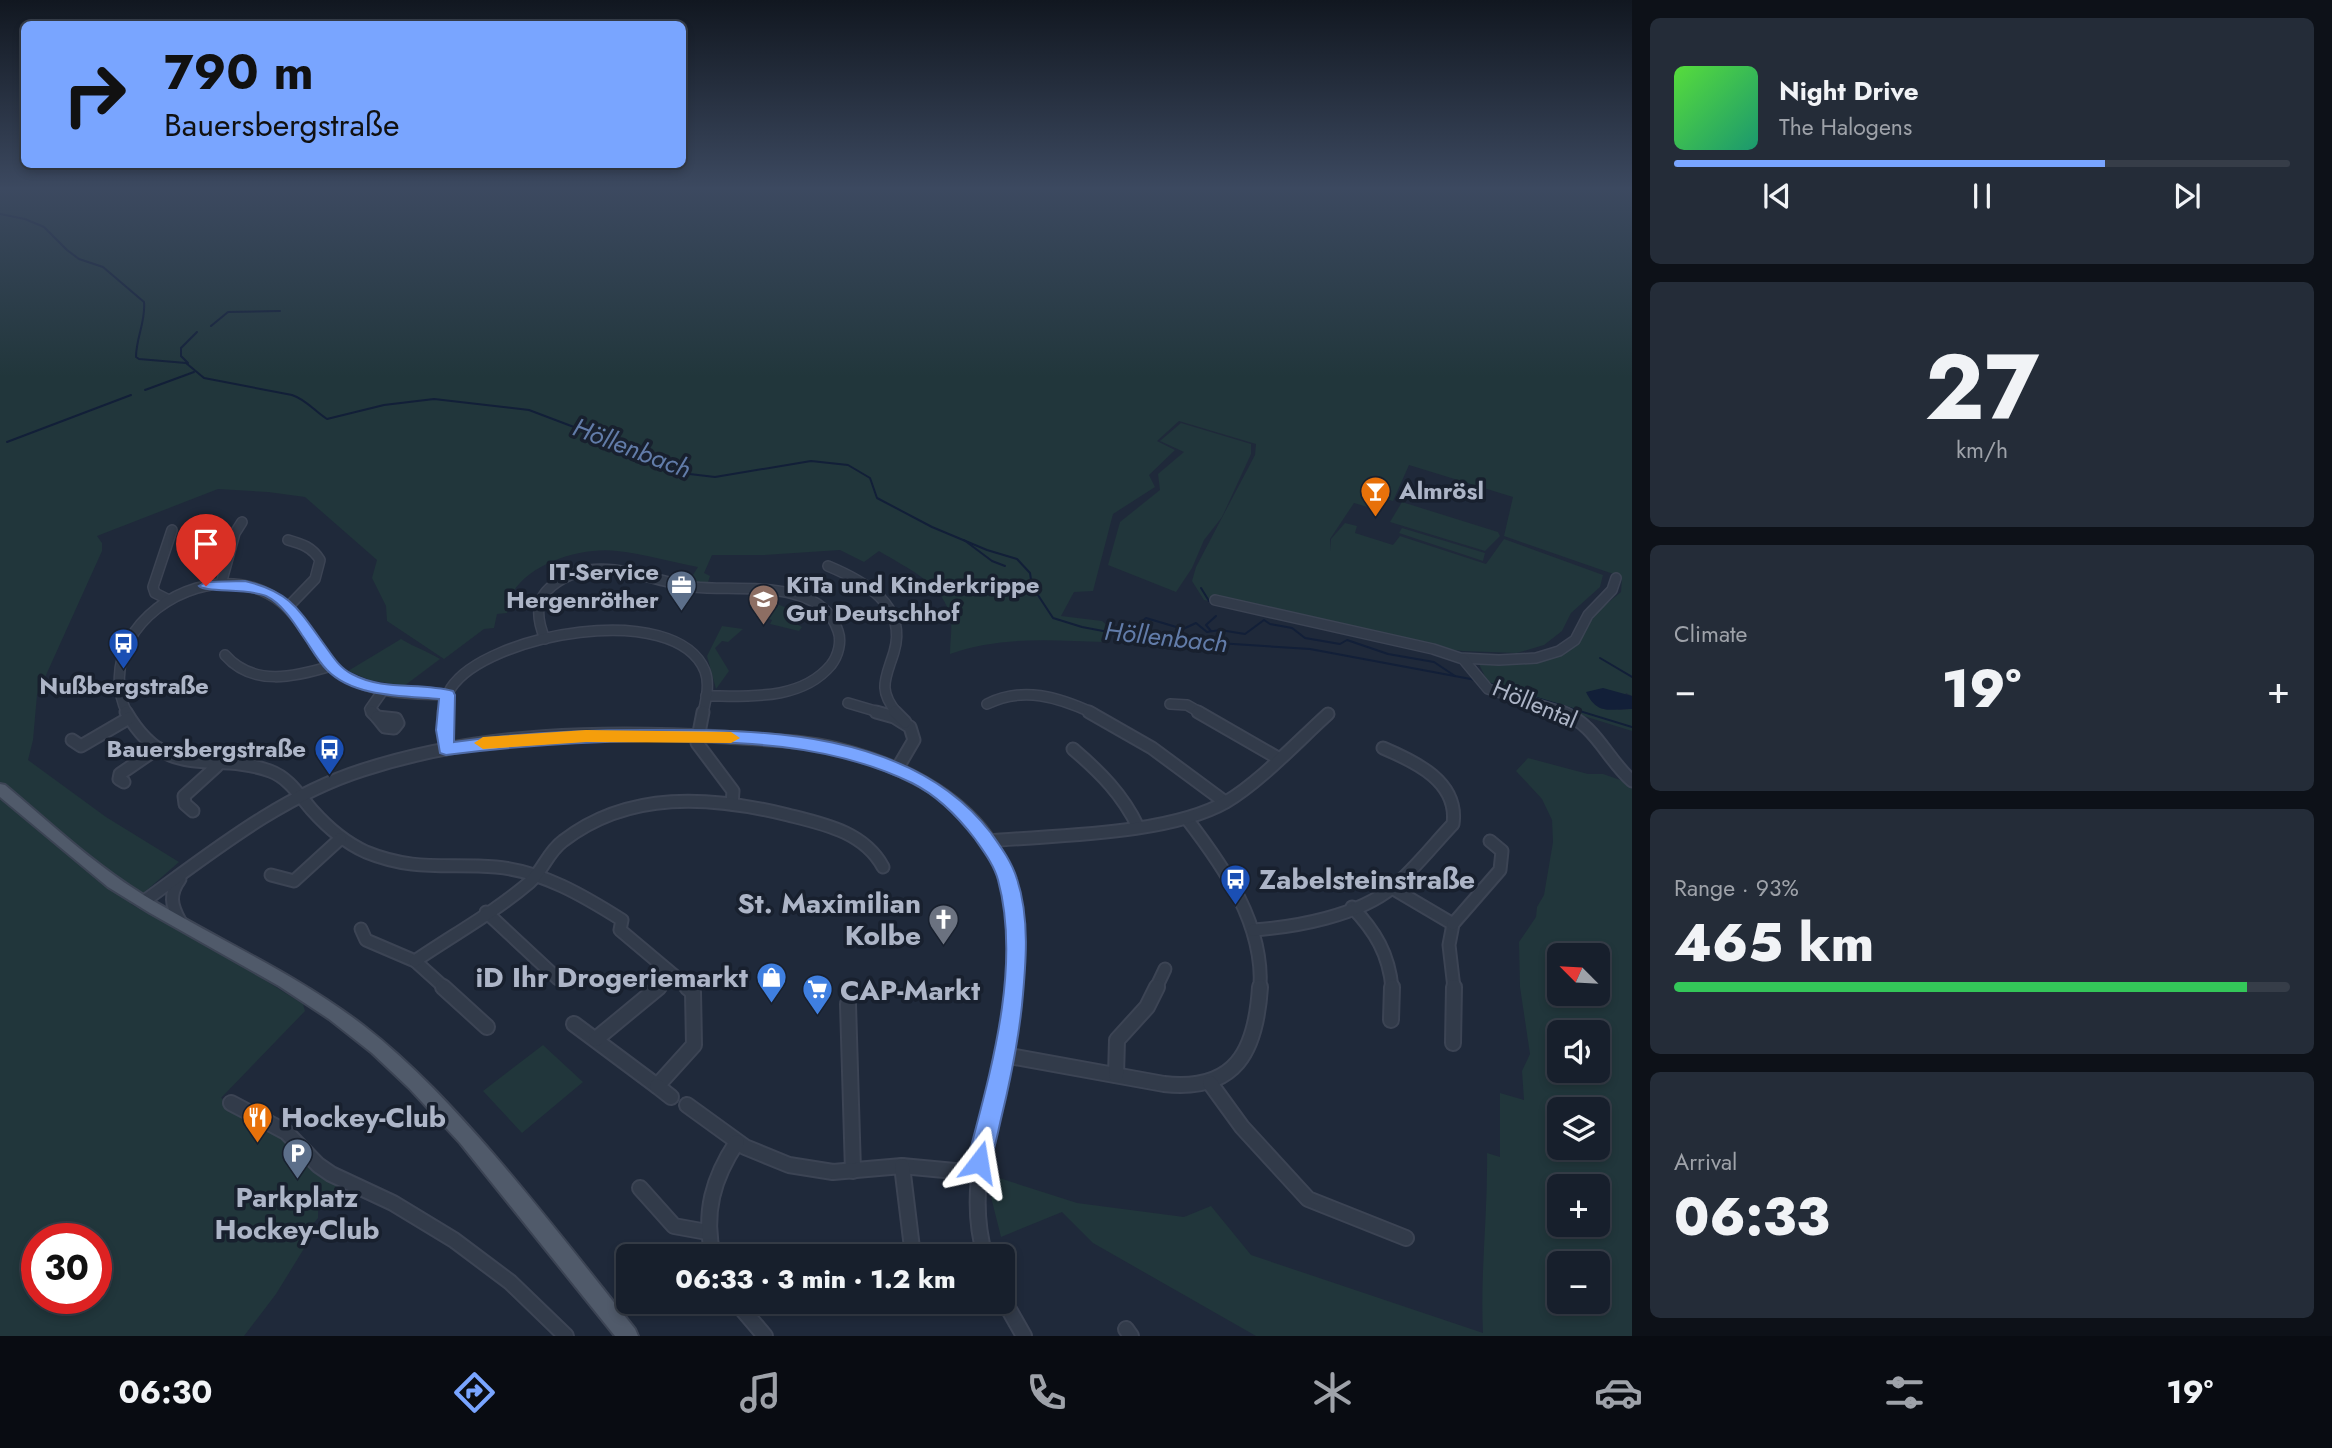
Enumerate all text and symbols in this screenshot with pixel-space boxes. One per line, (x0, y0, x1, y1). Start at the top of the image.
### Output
text: 790 m (164, 37, 314, 107)
icon: right (49, 49, 140, 140)
text: Night Drive (1779, 72, 1919, 110)
text: Bauersbergstraße (164, 102, 399, 148)
text: The Halogens (1779, 110, 1912, 144)
icon: previous (1758, 177, 1796, 215)
icon: pause (1963, 177, 2001, 215)
icon: next (2168, 177, 2206, 215)
text: 27 (1925, 322, 2039, 453)
water label: Höllenbach (567, 408, 697, 488)
text: km/h (1956, 433, 2008, 467)
place label: Almrösl (1398, 473, 1484, 508)
bar icon: Almrösl (1359, 474, 1393, 518)
pin (176, 514, 236, 586)
icon: arrive (187, 525, 225, 563)
place label: IT-Service Hergenröther (506, 554, 659, 617)
place label: KiTa und Kinderkrippe Gut Deutschhof (786, 567, 1040, 630)
office icon: IT-Service Hergenröther (665, 569, 699, 613)
school or university icon: KiTa und Kinderkrippe Gut Deutschhof (746, 582, 780, 626)
water label: Höllenbach (1102, 612, 1230, 662)
text: Climate (1674, 617, 1747, 651)
bus stop icon: Nußbergstraße (107, 627, 141, 671)
text: 19° (1942, 651, 2021, 727)
text: − (1674, 662, 1696, 717)
text: + (2267, 662, 2290, 717)
place label: Nußbergstraße (39, 668, 209, 703)
street label: Höllental (1487, 670, 1583, 737)
place label: Bauersbergstraße (106, 731, 306, 766)
bus stop icon: Bauersbergstraße (312, 732, 346, 776)
place label: Zabelsteinstraße (1259, 859, 1475, 900)
bus stop icon: Zabelsteinstraße (1219, 862, 1253, 906)
text: Range · 93% (1674, 871, 1799, 905)
place label: St. Maximilian Kolbe (737, 883, 921, 956)
church icon: St. Maximilian Kolbe (927, 902, 961, 946)
text: 465 km (1674, 905, 1874, 981)
north arrow (1547, 943, 1610, 1006)
map controls (1547, 943, 1610, 1314)
place label: iD Ihr Drogeriemarkt (475, 957, 748, 998)
shop icon: iD Ihr Drogeriemarkt (754, 960, 788, 1004)
place label: CAP-Markt (840, 970, 980, 1011)
supermarket icon: CAP-Markt (800, 973, 834, 1017)
button: sound (1547, 1020, 1610, 1083)
place label: Hockey-Club (281, 1097, 446, 1138)
button: layers (1547, 1097, 1610, 1160)
restaurant icon: Hockey-Club (241, 1100, 275, 1144)
position arrow (942, 1125, 1016, 1199)
parking icon: Parkplatz Hockey-Club (280, 1136, 314, 1180)
text: Arrival (1674, 1145, 1737, 1179)
button: + (1547, 1174, 1610, 1237)
place label: Parkplatz Hockey-Club (214, 1177, 380, 1250)
text: 06:33 (1674, 1179, 1830, 1255)
speed limit sign: 30 (21, 1223, 112, 1314)
button: − (1547, 1251, 1610, 1314)
text: 06:33 · 3 min · 1.2 km (675, 1260, 956, 1298)
icon: directions (450, 1368, 499, 1417)
icon: music (736, 1368, 785, 1417)
icon: phone (1022, 1368, 1071, 1417)
icon: climate (1308, 1368, 1357, 1417)
icon: car (1594, 1368, 1643, 1417)
icon: filters (1880, 1368, 1929, 1417)
text: 06:30 (119, 1369, 213, 1415)
text: 19° (2166, 1369, 2213, 1415)

